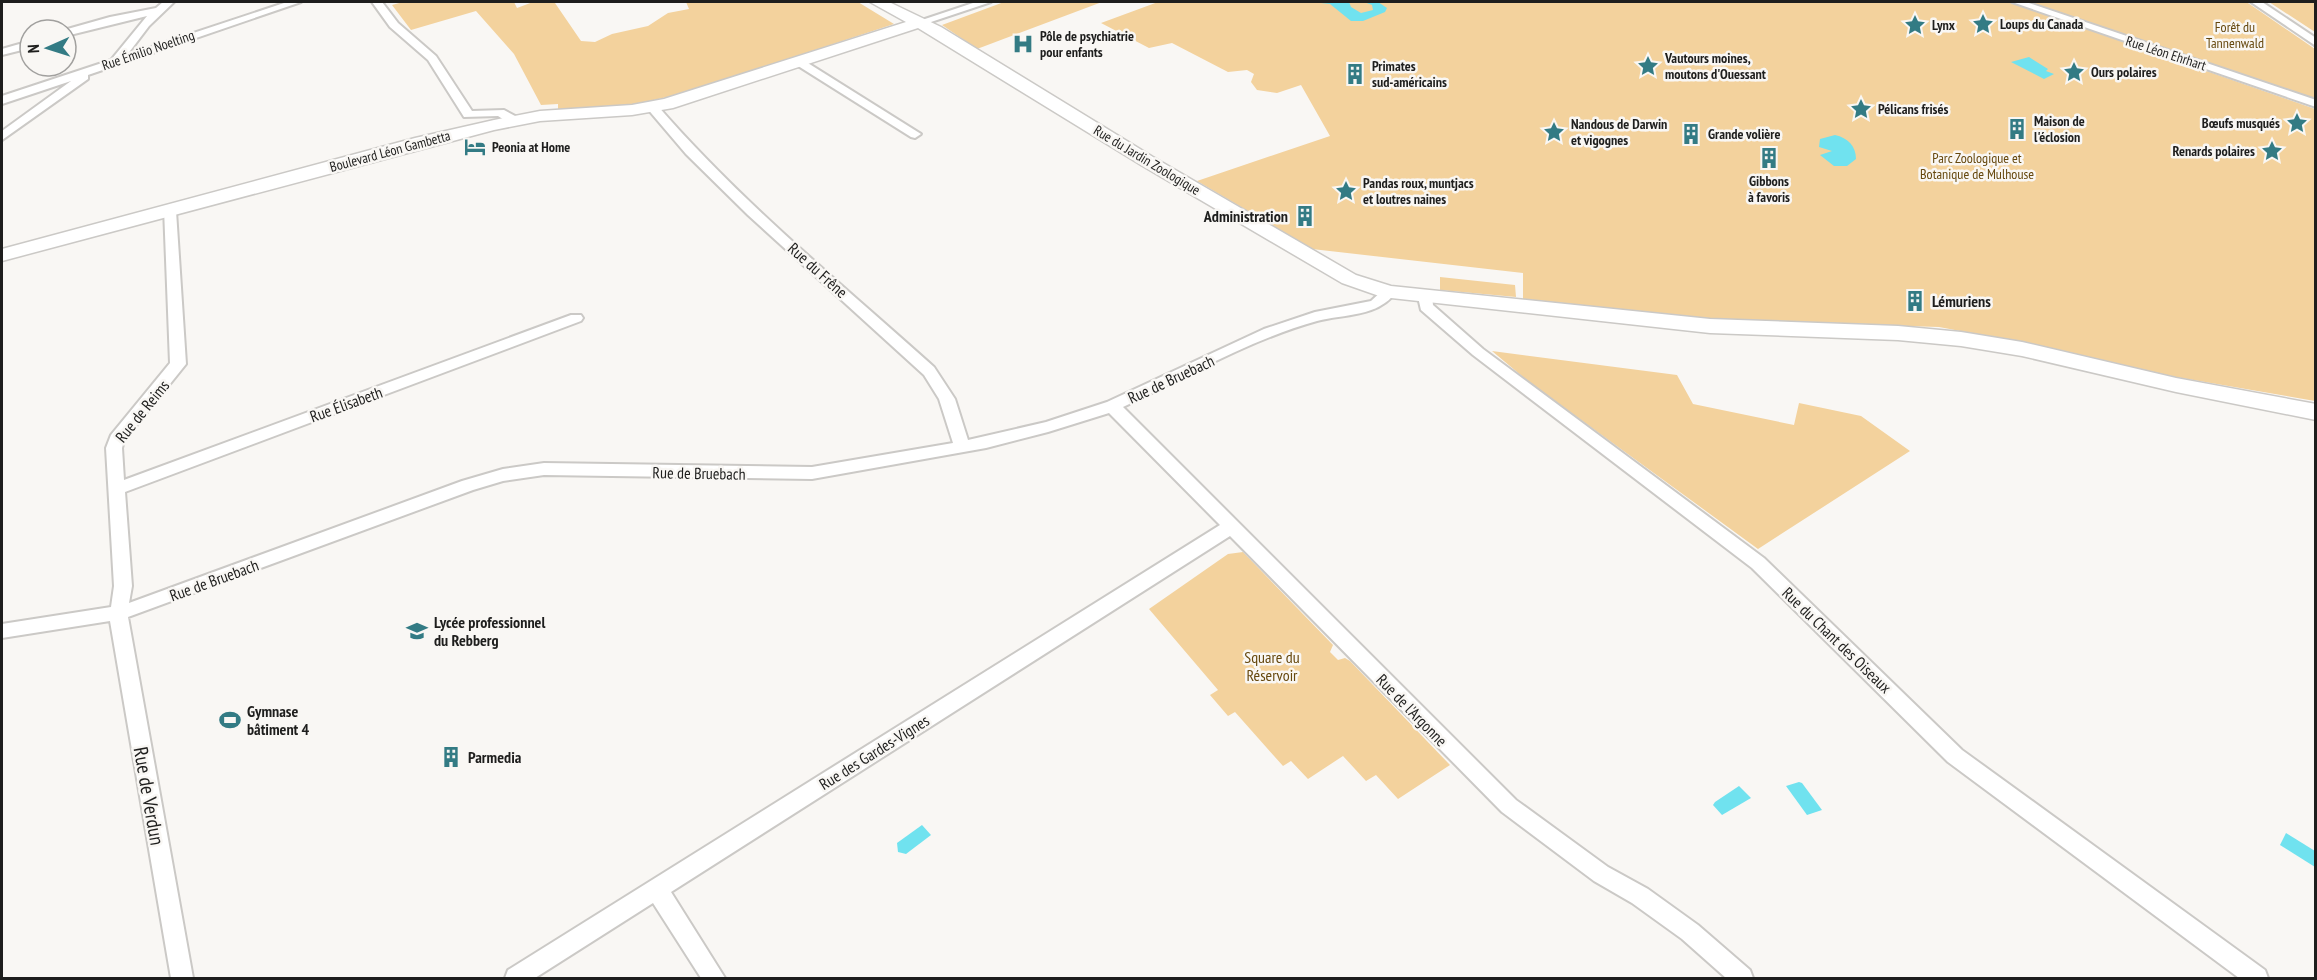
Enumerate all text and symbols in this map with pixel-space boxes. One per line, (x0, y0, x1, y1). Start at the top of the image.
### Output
place icon: Loups du Canada (1971, 12, 1995, 36)
place icon: Lynx (1903, 13, 1927, 37)
place label: Loups du Canada (2000, 15, 2084, 33)
place label: Lynx (1932, 16, 1956, 34)
north arrow (18, 18, 78, 78)
park label: Forêt du Tannenwald (2206, 18, 2264, 52)
street label: Rue Émilio Noelting (99, 26, 197, 74)
place label: Pôle de psychiatrie pour enfants (1040, 27, 1134, 61)
hospital icon: Pôle de psychiatrie pour enfants (1011, 32, 1035, 56)
street label: Rue Léon Ehrhart (2124, 32, 2209, 74)
text: N (23, 44, 43, 54)
place label: Vautours moines, moutons d'Ouessant (1664, 49, 1766, 83)
place icon: Vautours moines, moutons d'Ouessant (1636, 54, 1660, 78)
place label: Primates sud-américains (1372, 57, 1447, 91)
place icon: Ours polaires (2062, 60, 2086, 84)
building icon: Primates sud-américains (1343, 62, 1367, 86)
place label: Ours polaires (2091, 63, 2157, 81)
place icon: Pélicans frisés (1849, 97, 1873, 121)
place label: Pélicans frisés (1878, 100, 1948, 118)
place icon: Bœufs musqués (2285, 111, 2309, 135)
place label: Maison de l'éclosion (2034, 112, 2085, 146)
place label: Bœufs musqués (2202, 114, 2280, 132)
place label: Nandous de Darwin et vigognes (1571, 115, 1667, 149)
building icon: Maison de l'éclosion (2005, 117, 2029, 141)
place icon: Nandous de Darwin et vigognes (1542, 120, 1566, 144)
street label: Rue du Jardin Zoologique (1090, 121, 1204, 199)
building icon: Grande volière (1679, 122, 1703, 146)
place label: Grande volière (1708, 125, 1780, 143)
street label: Boulevard Léon Gambetta (328, 126, 452, 176)
hotel icon: Peonia at Home (463, 135, 487, 159)
place label: Peonia at Home (492, 138, 570, 156)
place icon: Renards polaires (2260, 139, 2284, 163)
place label: Renards polaires (2173, 142, 2255, 160)
building icon: Gibbons à favoris (1757, 146, 1781, 170)
park label: Parc Zoologique et Botanique de Mulhouse (1920, 149, 2034, 183)
place label: Gibbons à favoris (1748, 172, 1790, 206)
place label: Pandas roux, muntjacs et loutres naines (1363, 174, 1474, 208)
place icon: Pandas roux, muntjacs et loutres naines (1334, 179, 1358, 203)
building icon: Administration (1293, 204, 1317, 228)
place label: Administration (1203, 206, 1288, 226)
street label: Rue du Frêne (784, 238, 852, 302)
building icon: Lémuriens (1903, 289, 1927, 313)
place label: Lémuriens (1932, 291, 1991, 311)
street label: Rue de Bruebach (1125, 350, 1217, 408)
street label: Rue de Reims (111, 376, 173, 446)
street label: Rue Élisabeth (307, 382, 385, 426)
street label: Rue de Bruebach (652, 462, 746, 484)
street label: Rue de Bruebach (167, 555, 261, 605)
street label: Rue du Chant des Oiseaux (1778, 583, 1896, 697)
place label: Lycée professionnel du Rebberg (434, 612, 545, 650)
school or university icon: Lycée professionnel du Rebberg (405, 619, 429, 643)
park label: Square du Réservoir (1244, 647, 1300, 685)
street label: Rue de l'Argonne (1372, 670, 1452, 750)
place label: Gymnase bâtiment 4 (247, 701, 310, 739)
sports icon: Gymnase bâtiment 4 (218, 708, 242, 732)
street label: Rue des Gardes-Vignes (815, 710, 933, 794)
street label: Rue de Verdun (128, 745, 170, 847)
building icon: Parmedia (439, 745, 463, 769)
place label: Parmedia (468, 747, 522, 767)

